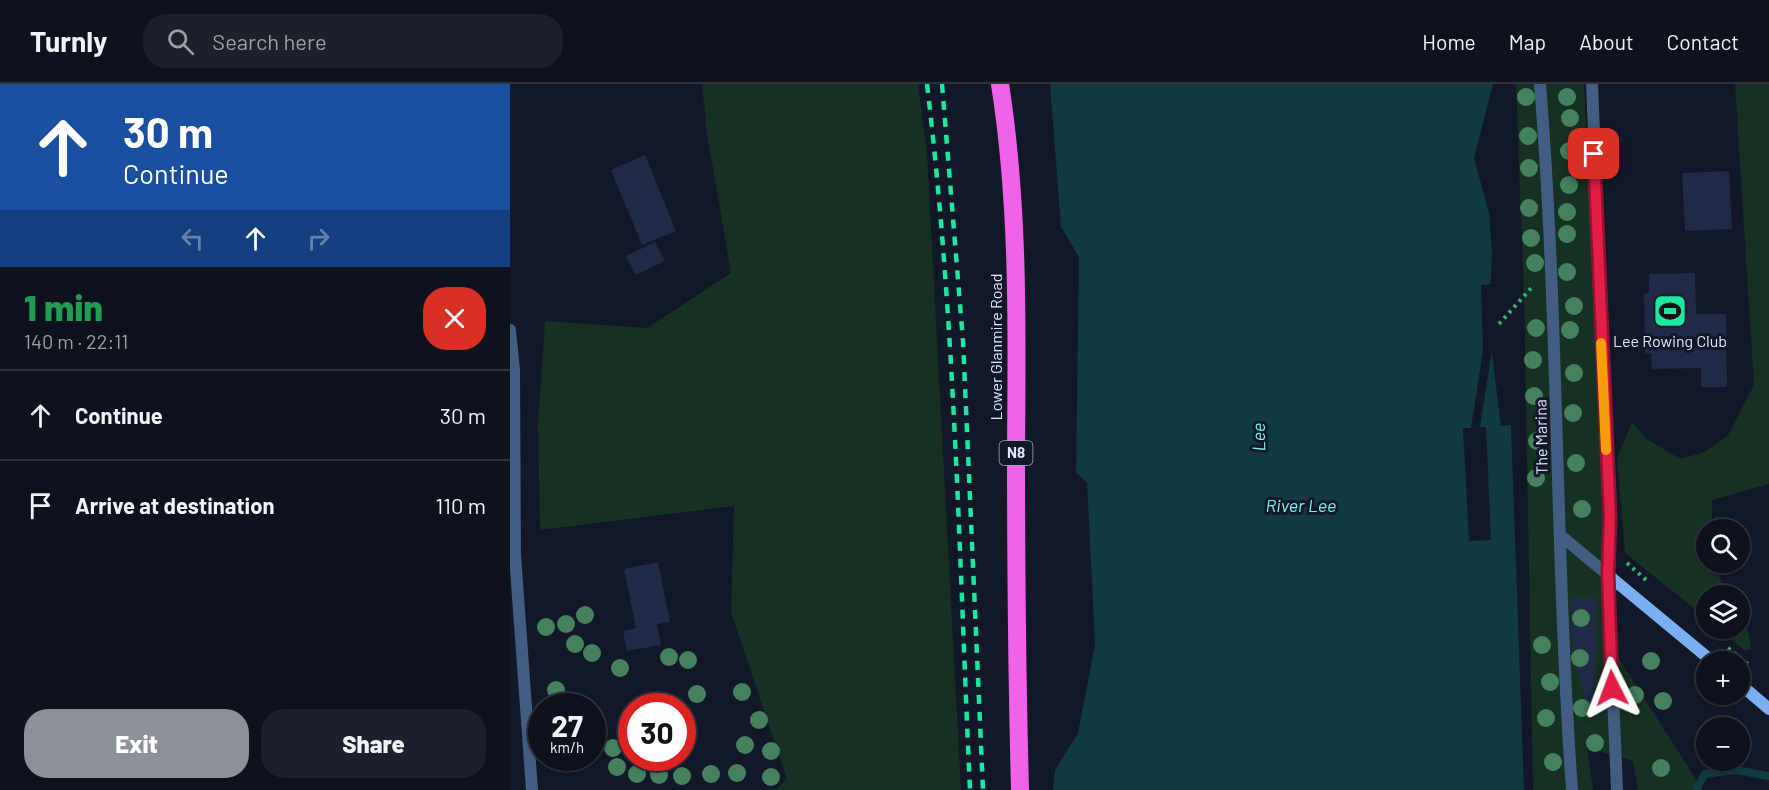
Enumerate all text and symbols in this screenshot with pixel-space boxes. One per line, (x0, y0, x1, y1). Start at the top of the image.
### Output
search box (143, 14, 563, 68)
text: Turnly (30, 24, 107, 58)
icon: search (164, 25, 197, 58)
text: Search here (212, 28, 327, 54)
text: Home (1422, 29, 1476, 54)
text: Map (1509, 29, 1546, 54)
text: About (1579, 29, 1634, 54)
text: Contact (1667, 29, 1739, 54)
text: 30 m (123, 106, 213, 156)
icon: ahead (24, 108, 102, 186)
pin (1568, 128, 1619, 179)
icon: arrive (1577, 137, 1610, 170)
text: Continue (123, 157, 229, 189)
icon: left (176, 222, 209, 255)
icon: ahead (239, 222, 272, 255)
icon: right (302, 222, 335, 255)
street label: Lower Glanmire Road (986, 274, 1005, 420)
text: 1 min (24, 285, 103, 328)
button: close (423, 287, 486, 350)
sports icon: Lee Rowing Club (1652, 293, 1688, 329)
text: 140 m · 22:11 (24, 329, 128, 353)
place label: Lee Rowing Club (1613, 331, 1727, 350)
icon: ahead (24, 399, 57, 432)
street label: The Marina (1530, 399, 1551, 475)
text: Continue (75, 402, 163, 428)
text: 30 m (440, 402, 486, 428)
water label: Lee (1247, 423, 1269, 451)
road number: N8 (1000, 441, 1032, 465)
icon: arrive (24, 489, 57, 522)
text: Arrive at destination (75, 492, 274, 518)
text: 110 m (436, 492, 486, 518)
water label: River Lee (1266, 494, 1336, 516)
map controls (1696, 519, 1750, 771)
button: search (1696, 519, 1750, 573)
button: layers (1696, 585, 1750, 639)
button: + (1696, 651, 1750, 705)
position arrow (1580, 656, 1644, 720)
speed limit sign: 30 (618, 693, 696, 771)
text: 27 (551, 707, 583, 743)
button: Exit (24, 709, 249, 778)
button: Share (261, 709, 486, 778)
button: − (1696, 717, 1750, 771)
text: km/h (550, 738, 584, 756)

